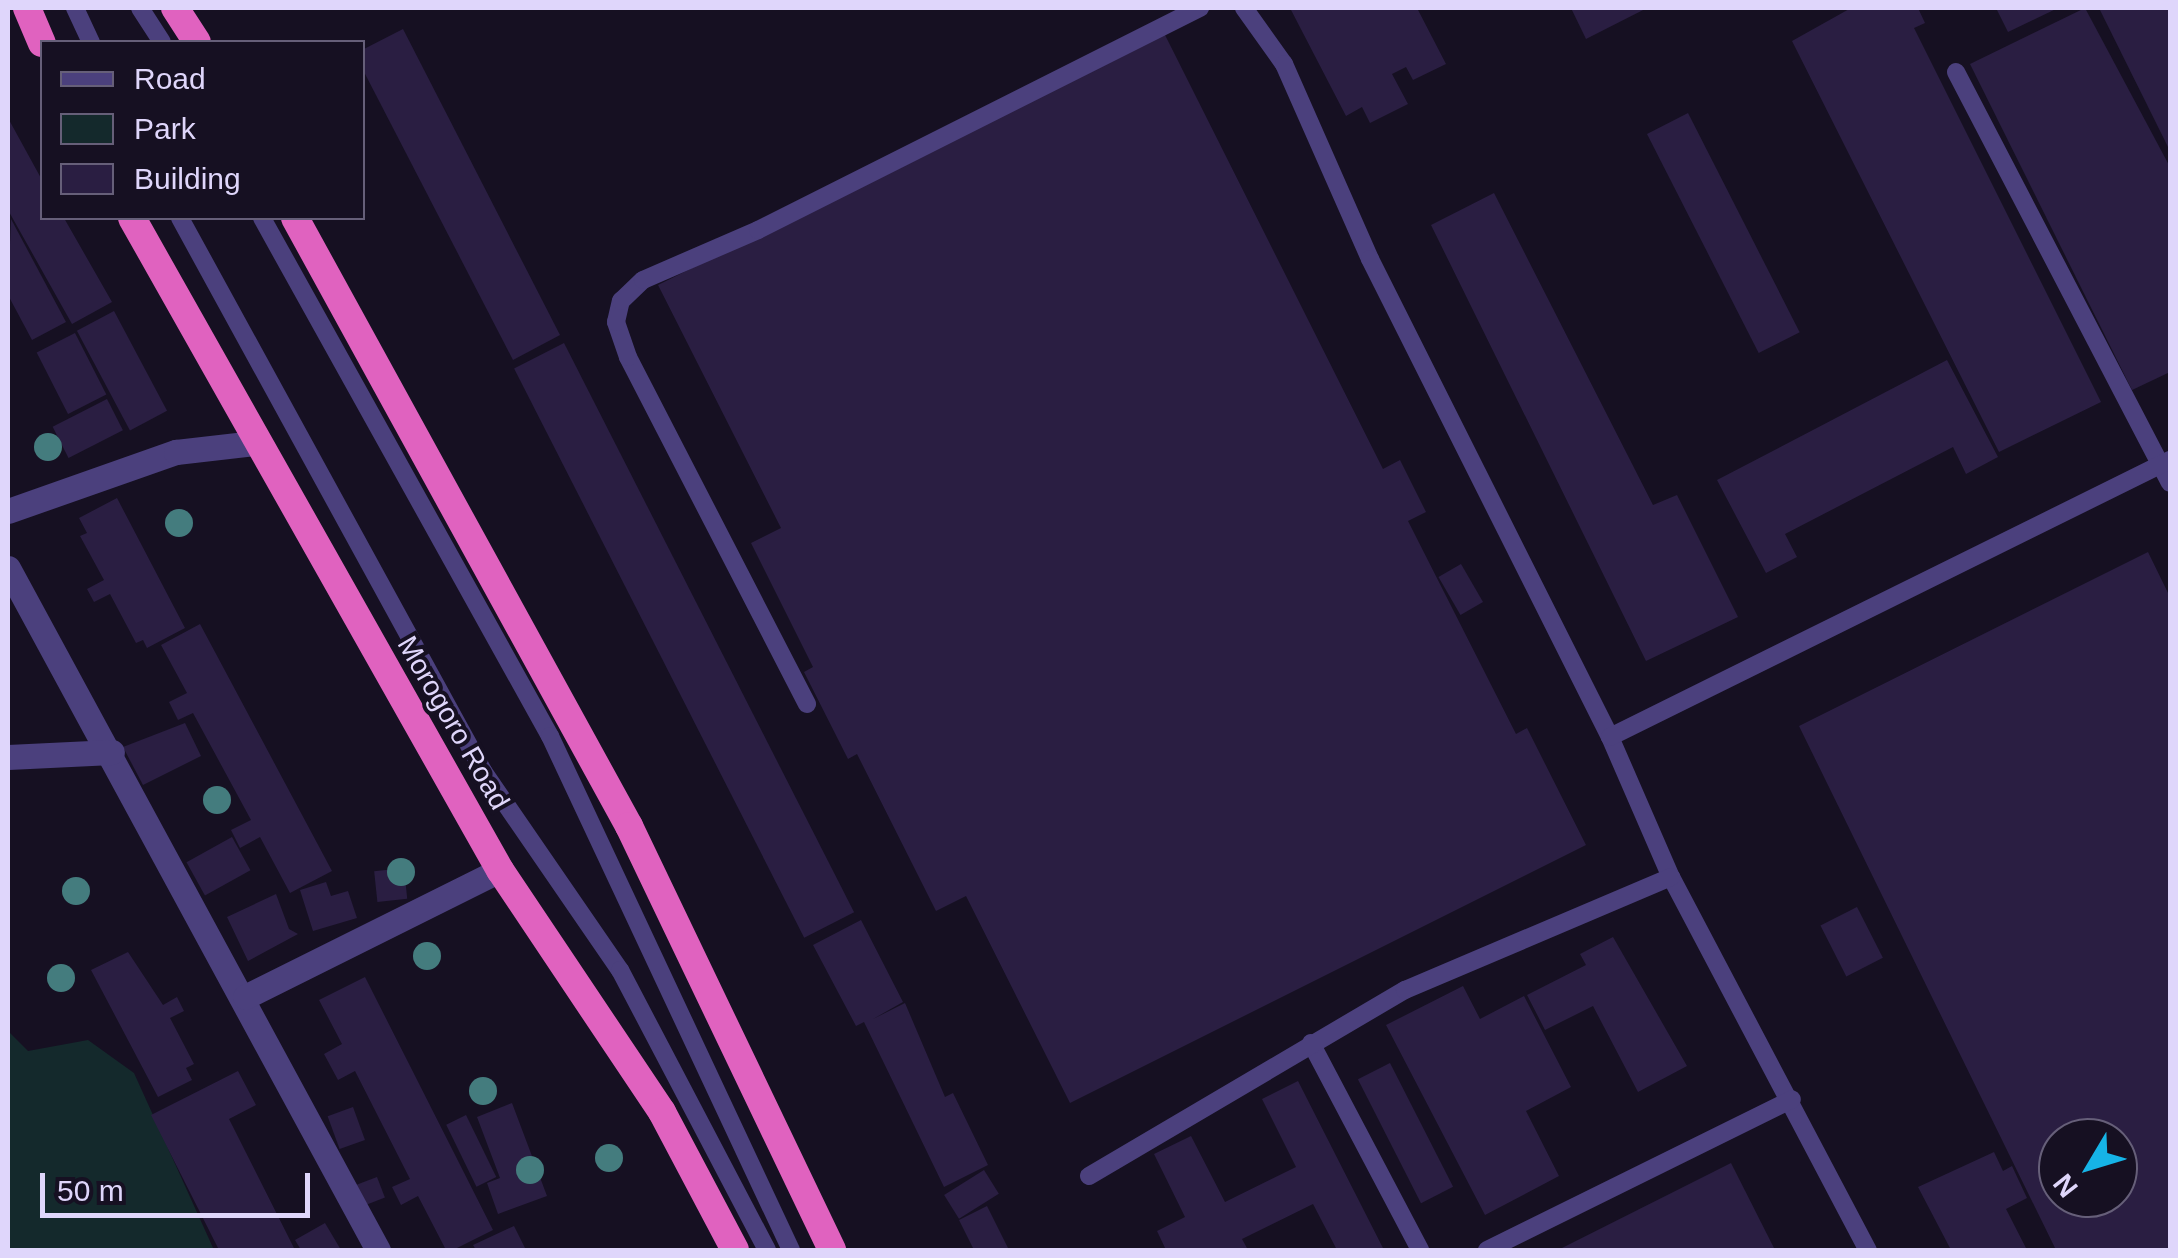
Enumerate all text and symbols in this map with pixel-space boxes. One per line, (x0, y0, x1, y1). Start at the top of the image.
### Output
legend (40, 40, 365, 220)
text: Road (134, 62, 206, 95)
text: Park (134, 112, 196, 145)
text: Building (134, 162, 241, 195)
street label: Morogoro Road (390, 630, 516, 816)
north arrow (2038, 1118, 2138, 1218)
scale bar (45, 1153, 315, 1215)
text: N (2047, 1168, 2084, 1203)
text: 50 m (57, 1174, 124, 1207)

